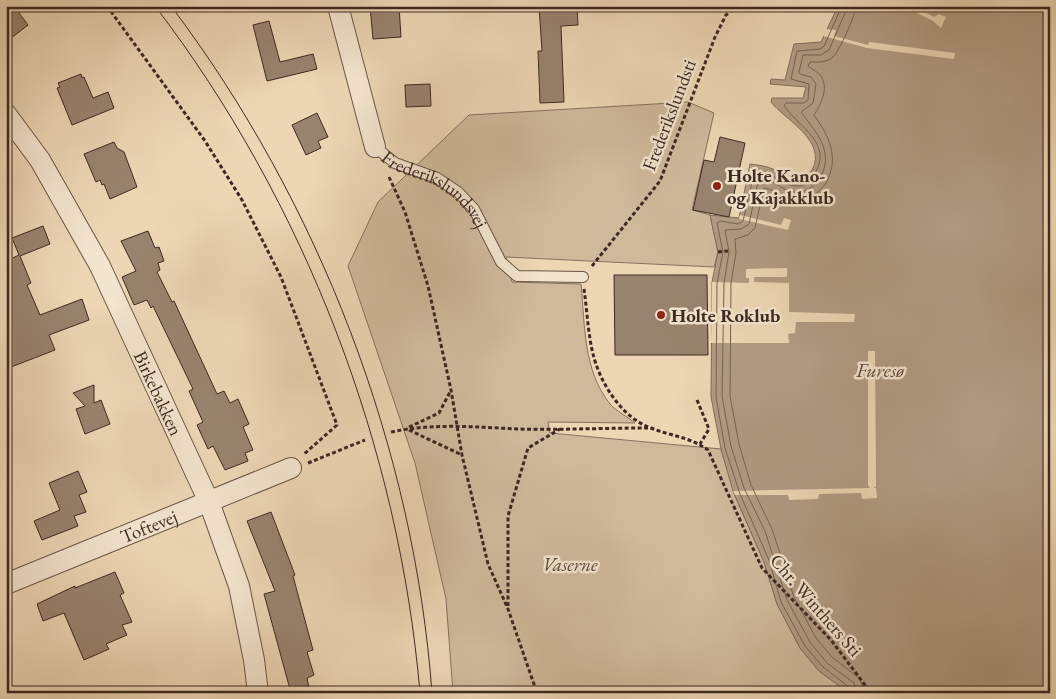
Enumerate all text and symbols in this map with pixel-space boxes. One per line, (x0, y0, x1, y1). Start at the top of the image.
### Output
street label: Frederikslundsti (636, 55, 702, 174)
street label: Frederikslundsvej (376, 145, 494, 232)
place label: Holte Kano- og Kajakklub (727, 163, 834, 210)
marker: Holte Kano- og Kajakklub (711, 180, 723, 192)
place label: Holte Roklub (671, 303, 780, 328)
marker: Holte Roklub (655, 309, 667, 321)
street label: Birkebakken (128, 347, 189, 440)
water label: Furesø (855, 357, 905, 383)
street label: Toftevej (117, 503, 181, 549)
street label: Chr. Winthers Sti (764, 548, 868, 662)
park label: Vaserne (542, 552, 598, 577)

